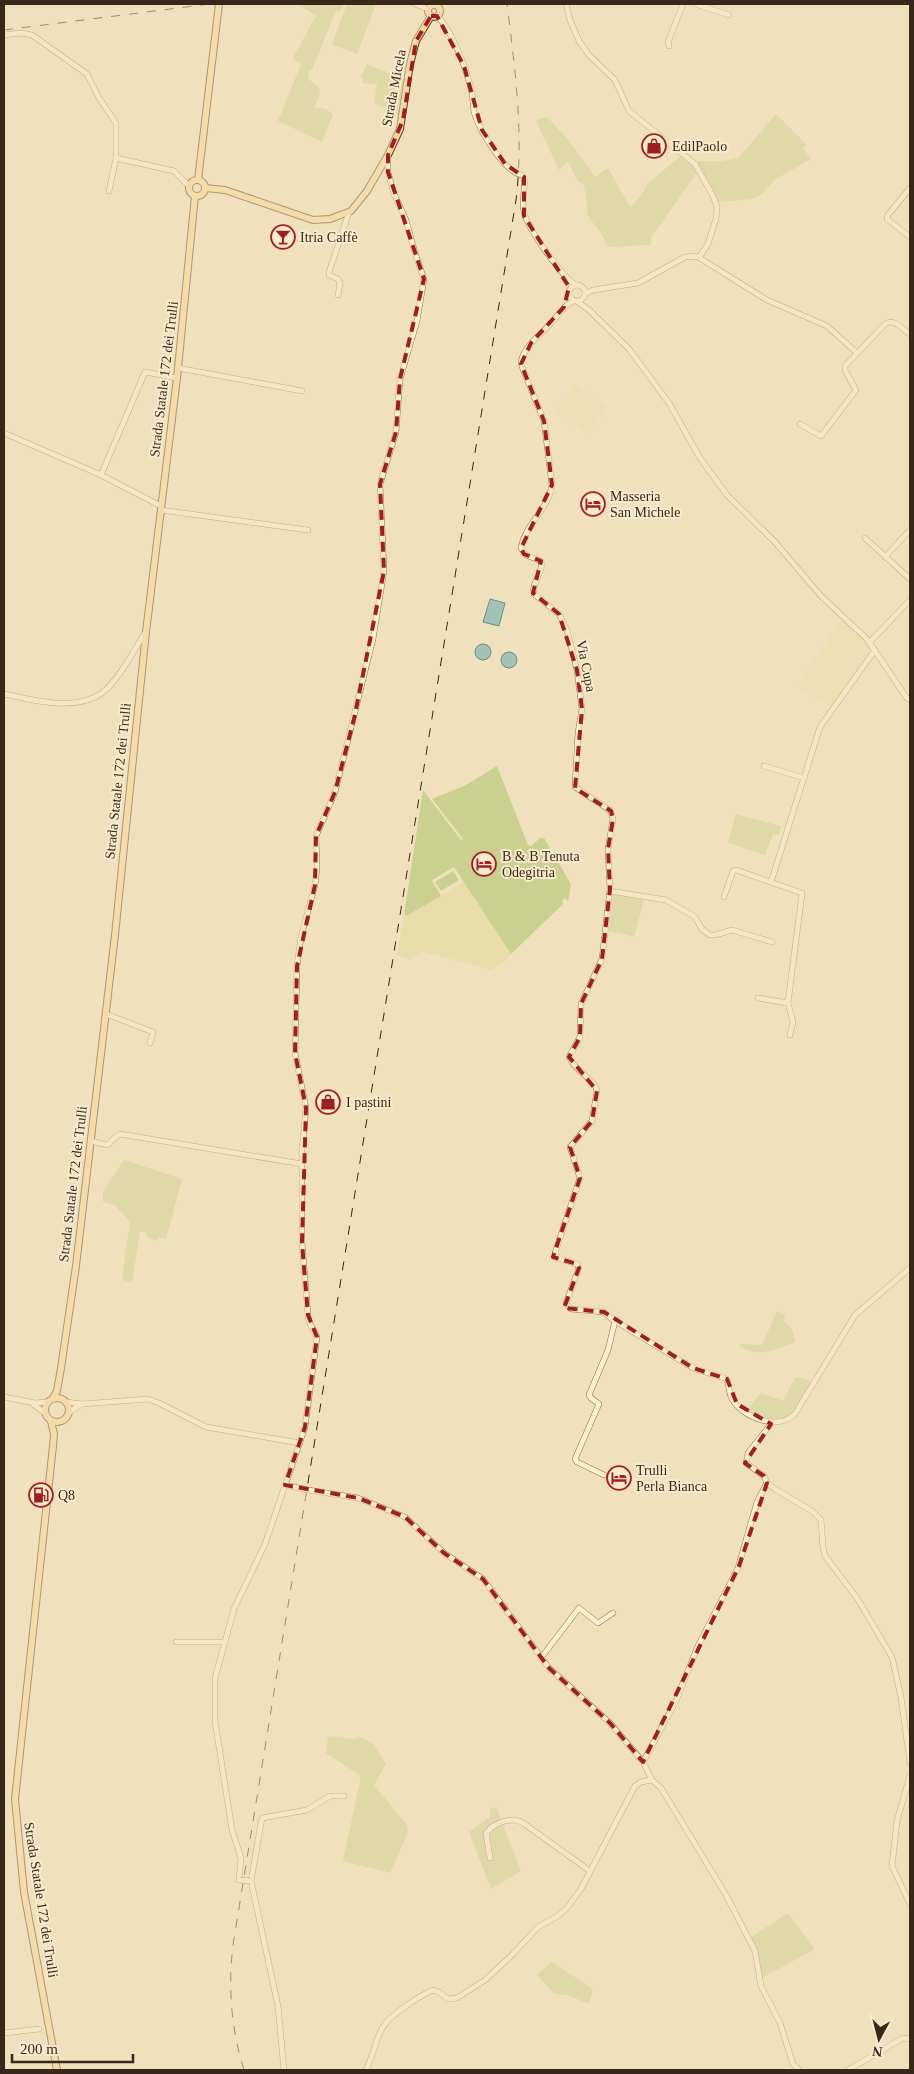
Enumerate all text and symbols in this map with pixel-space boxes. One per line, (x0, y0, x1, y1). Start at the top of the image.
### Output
street label: Strada Micela (379, 47, 409, 128)
shop icon: EdilPaolo (641, 133, 667, 159)
place label: EdilPaolo (672, 139, 727, 154)
bar icon: Itria Caffè (270, 224, 296, 250)
place label: Itria Caffè (300, 230, 358, 245)
street label: Strada Statale 172 dei Trulli (147, 300, 181, 458)
place label: Masseria San Michele (610, 489, 680, 520)
hotel icon: Masseria San Michele (580, 491, 606, 517)
street label: Via Cupa (574, 639, 599, 694)
street label: Strada Statale 172 dei Trulli (102, 702, 134, 860)
place label: B & B Tenuta Odegitria (502, 849, 580, 880)
hotel icon: B & B Tenuta Odegitria (471, 851, 497, 877)
shop icon: I pastini (315, 1089, 341, 1115)
place label: I pastini (346, 1095, 392, 1110)
street label: Strada Statale 172 dei Trulli (56, 1105, 90, 1263)
place label: Trulli Perla Bianca (636, 1463, 708, 1494)
hotel icon: Trulli Perla Bianca (606, 1465, 632, 1491)
fuel station icon: Q8 (28, 1482, 54, 1508)
place label: Q8 (58, 1488, 75, 1503)
street label: Strada Statale 172 dei Trulli (21, 1821, 61, 1979)
north arrow (854, 2014, 904, 2064)
scale bar (12, 2032, 134, 2064)
text: 200 m (20, 2041, 58, 2057)
text: N (872, 2043, 883, 2059)

